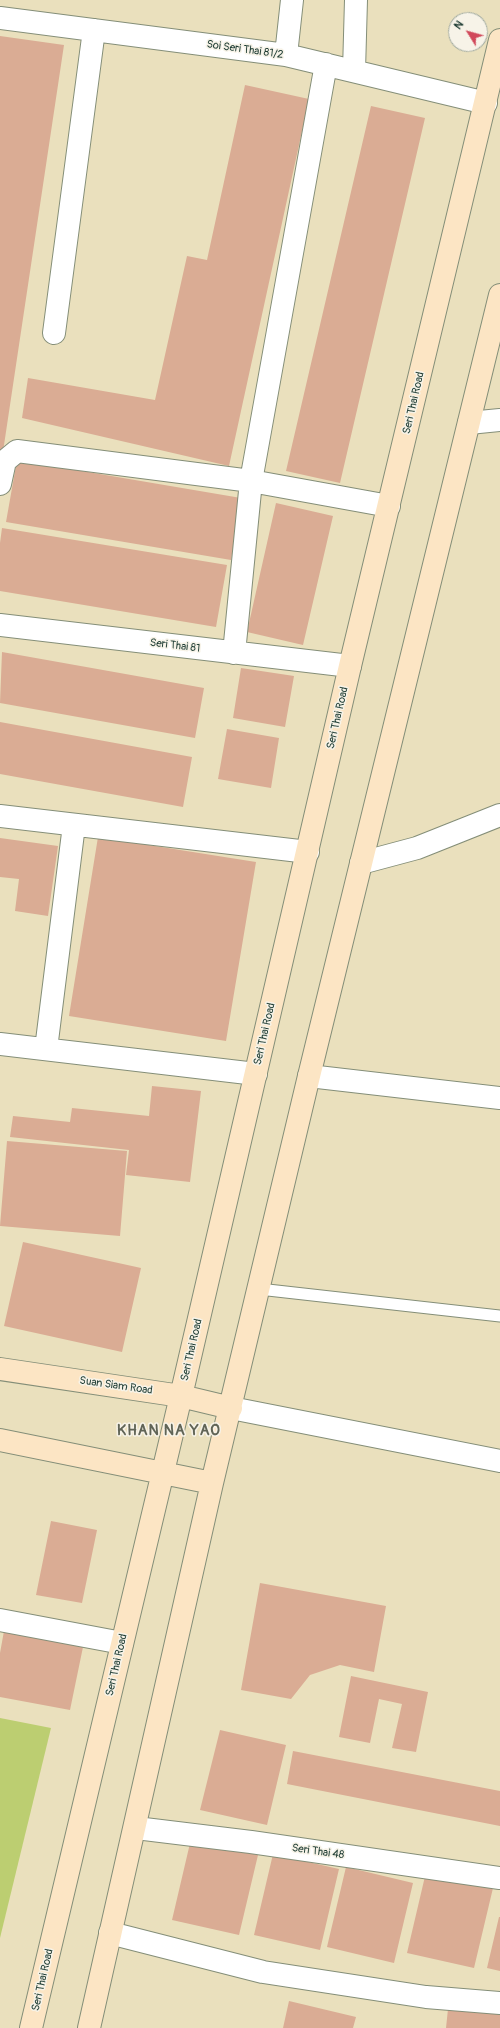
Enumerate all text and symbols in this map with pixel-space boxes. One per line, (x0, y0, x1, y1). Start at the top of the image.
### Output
north arrow (448, 12, 488, 52)
text: N (451, 18, 466, 32)
street label: Soi Seri Thai 81/2 (206, 38, 284, 62)
street label: Seri Thai Road (400, 371, 428, 435)
street label: Seri Thai 81 (149, 636, 201, 656)
street label: Seri Thai Road (324, 686, 352, 750)
street label: Seri Thai Road (251, 1002, 279, 1066)
street label: Seri Thai Road (178, 1318, 206, 1382)
street label: Suan Siam Road (79, 1374, 153, 1398)
district label: KHAN NA YAO (117, 1422, 221, 1440)
street label: Seri Thai Road (103, 1633, 131, 1697)
street label: Seri Thai 48 (291, 1842, 345, 1862)
street label: Seri Thai Road (29, 1948, 57, 2012)

